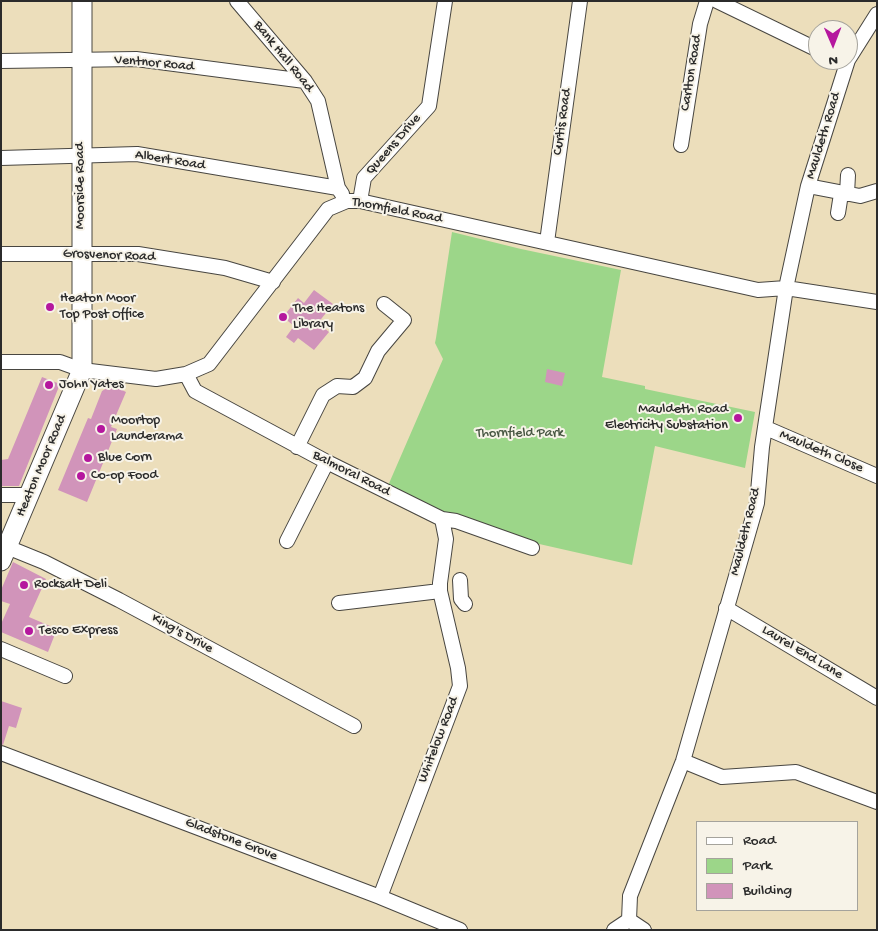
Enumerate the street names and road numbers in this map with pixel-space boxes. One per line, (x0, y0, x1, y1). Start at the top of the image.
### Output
street label: Bank Hall Road (249, 18, 317, 96)
street label: Carlton Road (678, 34, 706, 112)
street label: Ventnor Road (113, 52, 195, 76)
street label: Curtis Road (550, 88, 576, 156)
street label: Mauldeth Road (803, 91, 845, 181)
street label: Queens Drive (363, 111, 425, 179)
street label: Moorside Road (73, 143, 89, 229)
street label: Albert Road (134, 147, 206, 175)
street label: Thornfield Road (350, 194, 444, 228)
street label: Grosvenor Road (63, 246, 155, 266)
street label: Heaton Moor Road (13, 413, 71, 519)
street label: Mauldeth Close (777, 427, 865, 477)
street label: Balmoral Road (309, 447, 393, 501)
street label: Mauldeth Road (727, 486, 765, 578)
street label: King's Drive (148, 610, 216, 658)
street label: Laurel End Lane (758, 622, 846, 684)
street label: Whitelow Road (415, 695, 463, 785)
street label: Gladstone Grove (182, 815, 280, 865)

